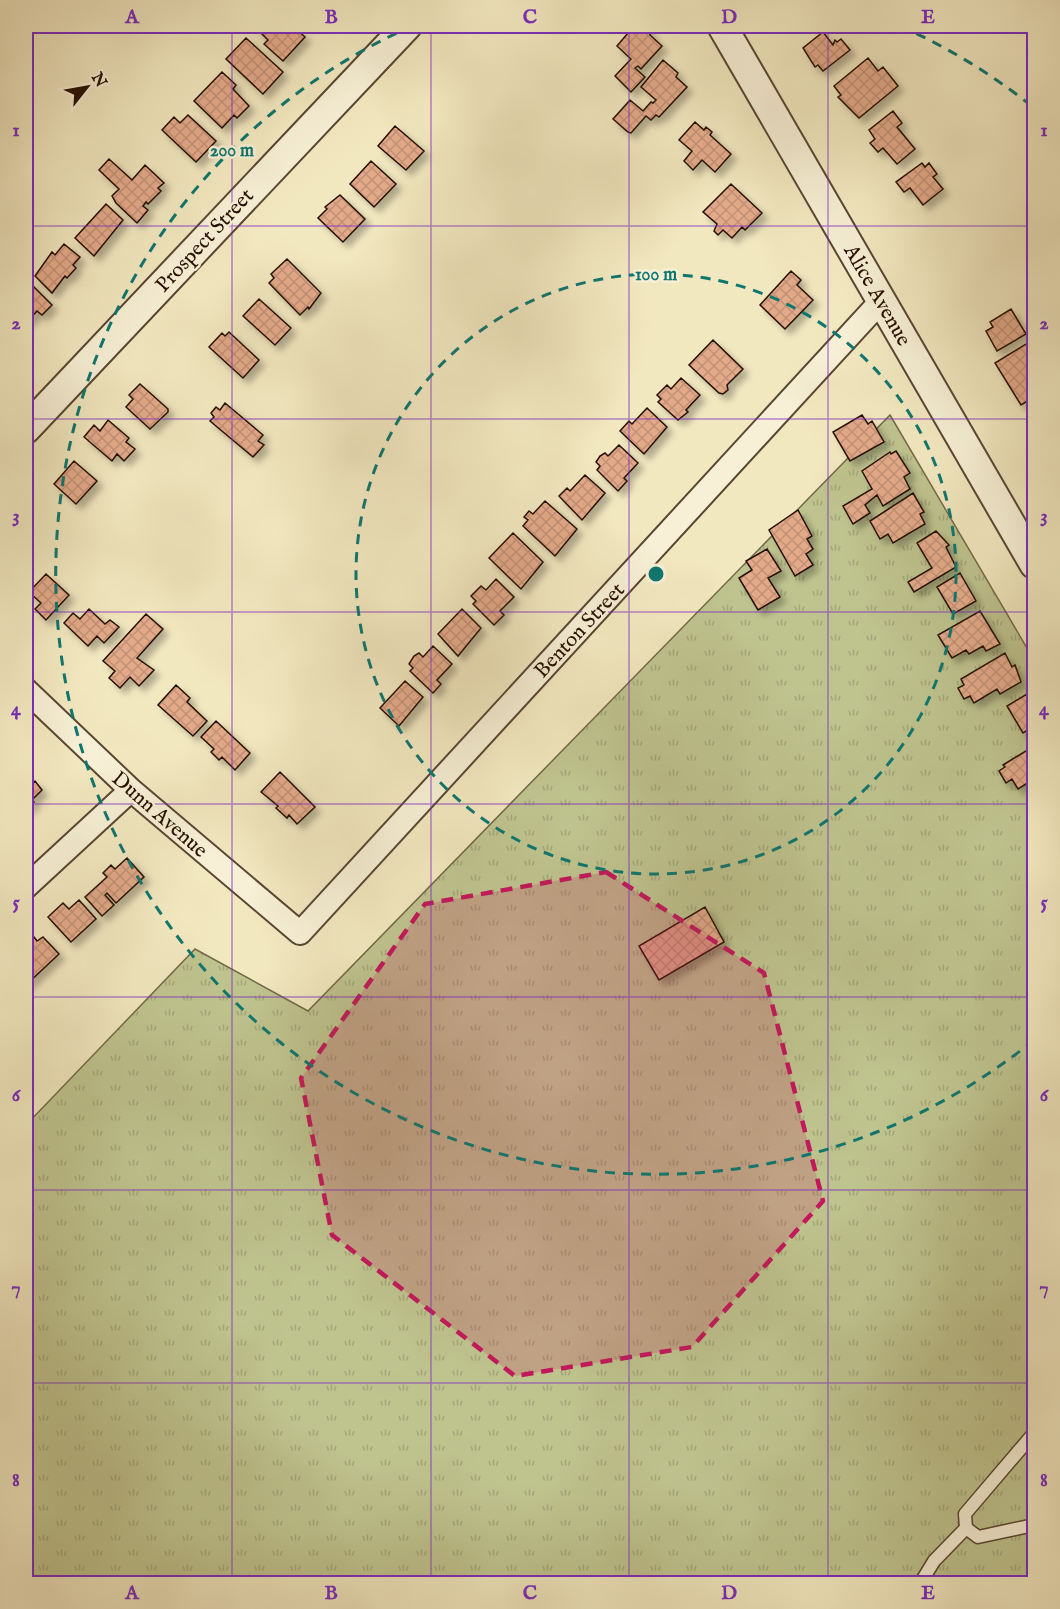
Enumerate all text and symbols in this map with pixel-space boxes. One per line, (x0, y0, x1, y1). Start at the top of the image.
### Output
text: A (124, 5, 140, 30)
text: B (324, 5, 338, 30)
text: C (523, 5, 537, 30)
text: D (721, 5, 737, 30)
text: E (921, 5, 935, 30)
north arrow (57, 57, 117, 117)
text: N (85, 68, 110, 92)
text: 1 (12, 118, 20, 143)
text: 1 (1040, 118, 1048, 143)
text: 200 m (210, 140, 254, 163)
street label: Prospect Street (150, 183, 260, 299)
street label: Alice Avenue (836, 239, 917, 352)
text: 100 m (635, 264, 677, 287)
text: 2 (11, 311, 21, 336)
text: 2 (1039, 311, 1049, 336)
text: 3 (12, 504, 20, 529)
text: 3 (1040, 504, 1048, 529)
centre of rings (646, 564, 666, 584)
street label: Benton Street (529, 578, 631, 684)
text: 4 (11, 697, 22, 722)
text: 4 (1039, 697, 1050, 722)
street label: Dunn Avenue (105, 766, 213, 865)
text: 5 (12, 890, 20, 915)
text: 5 (1040, 890, 1048, 915)
text: 6 (12, 1083, 22, 1108)
text: 6 (1040, 1083, 1050, 1108)
text: 7 (11, 1276, 21, 1301)
text: 7 (1039, 1276, 1049, 1301)
text: 8 (12, 1468, 20, 1493)
text: 8 (1040, 1468, 1048, 1493)
text: A (124, 1581, 140, 1606)
text: B (324, 1581, 338, 1606)
text: C (523, 1581, 537, 1606)
text: D (721, 1581, 737, 1606)
text: E (921, 1581, 935, 1606)

